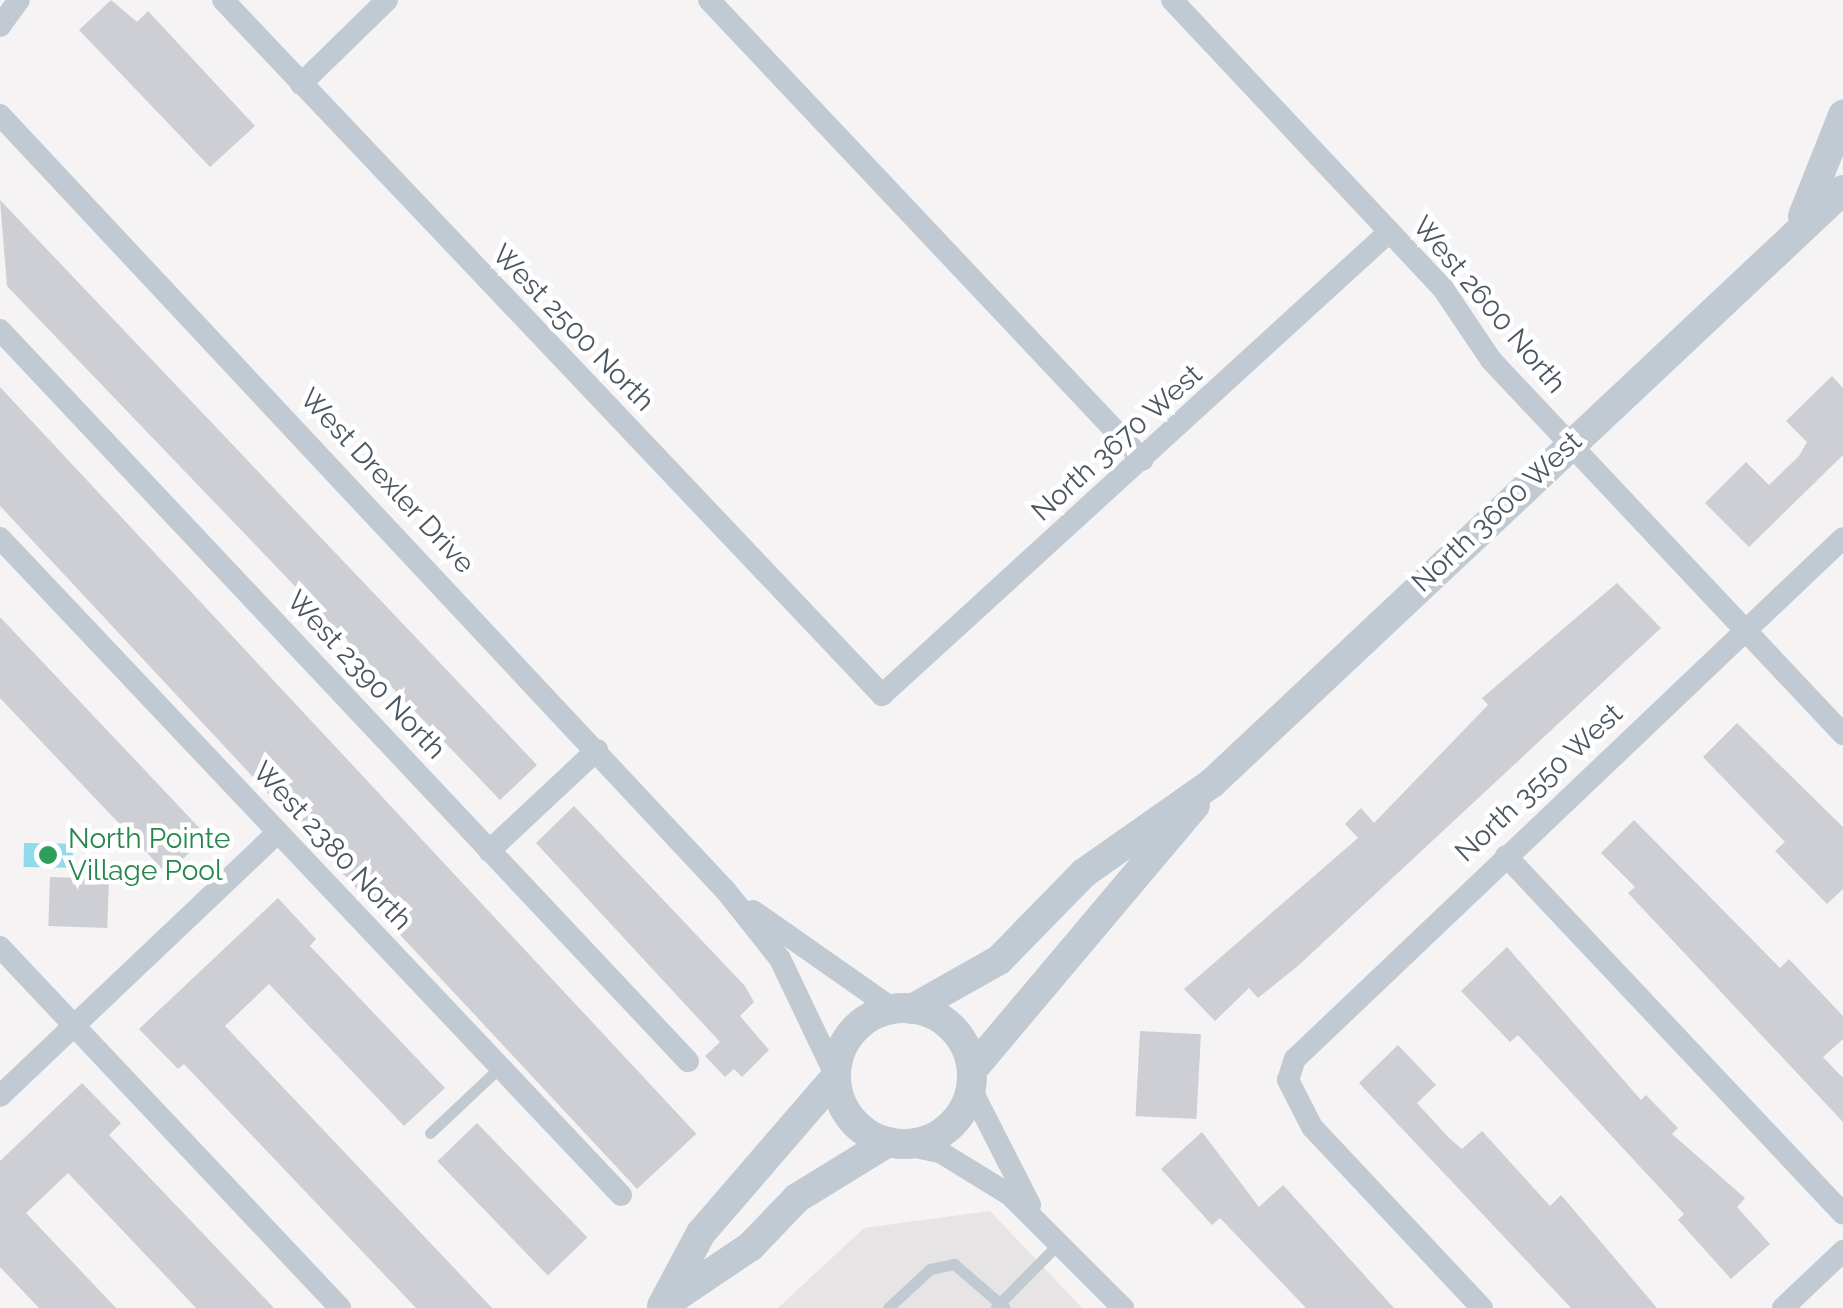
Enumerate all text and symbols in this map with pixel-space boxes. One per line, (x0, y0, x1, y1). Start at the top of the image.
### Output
street label: West 2600 North (1405, 210, 1573, 400)
street label: West 2500 North (485, 238, 661, 418)
street label: North 3670 West (1025, 357, 1209, 529)
street label: West Drexler Drive (292, 381, 482, 581)
street label: North 3600 West (1405, 424, 1589, 600)
street label: West 2390 North (279, 584, 453, 766)
street label: North 3550 West (1448, 697, 1630, 869)
street label: West 2380 North (245, 755, 419, 937)
place label: North Pointe Village Pool (68, 822, 230, 888)
marker: North Pointe Village Pool (37, 844, 59, 866)

